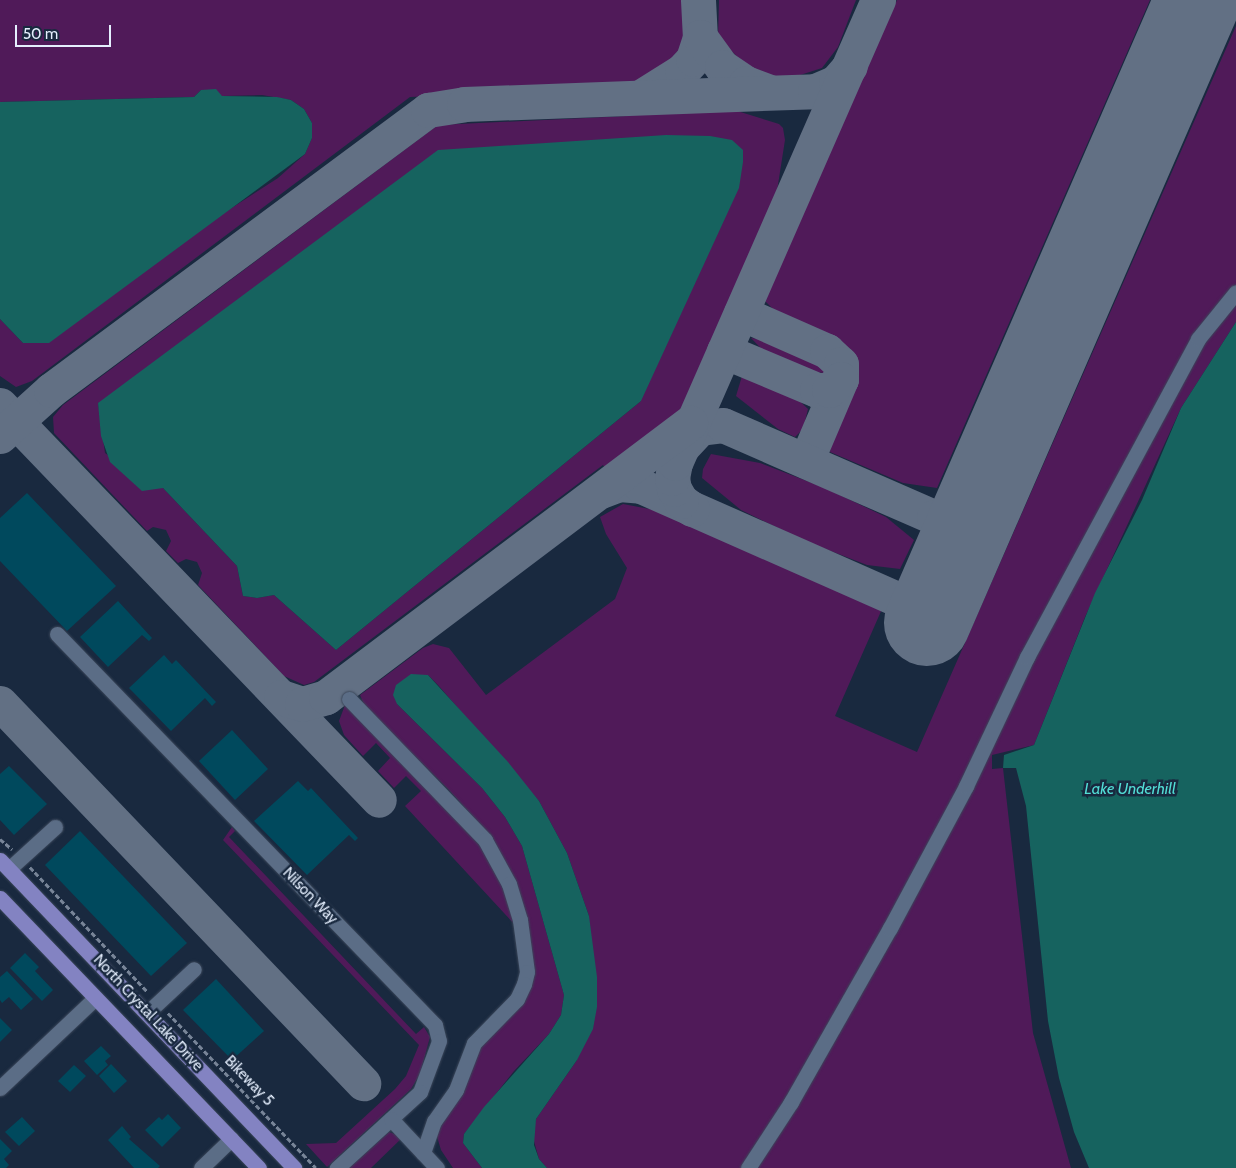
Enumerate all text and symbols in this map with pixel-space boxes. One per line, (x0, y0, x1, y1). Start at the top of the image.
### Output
scale bar (18, 15, 114, 47)
text: 50 m (23, 25, 58, 43)
water label: Lake Underhill (1084, 779, 1176, 799)
street label: Nilson Way (279, 864, 341, 928)
street label: North Crystal Lake Drive (89, 951, 207, 1075)
street label: Bikeway 5 (221, 1052, 277, 1110)

